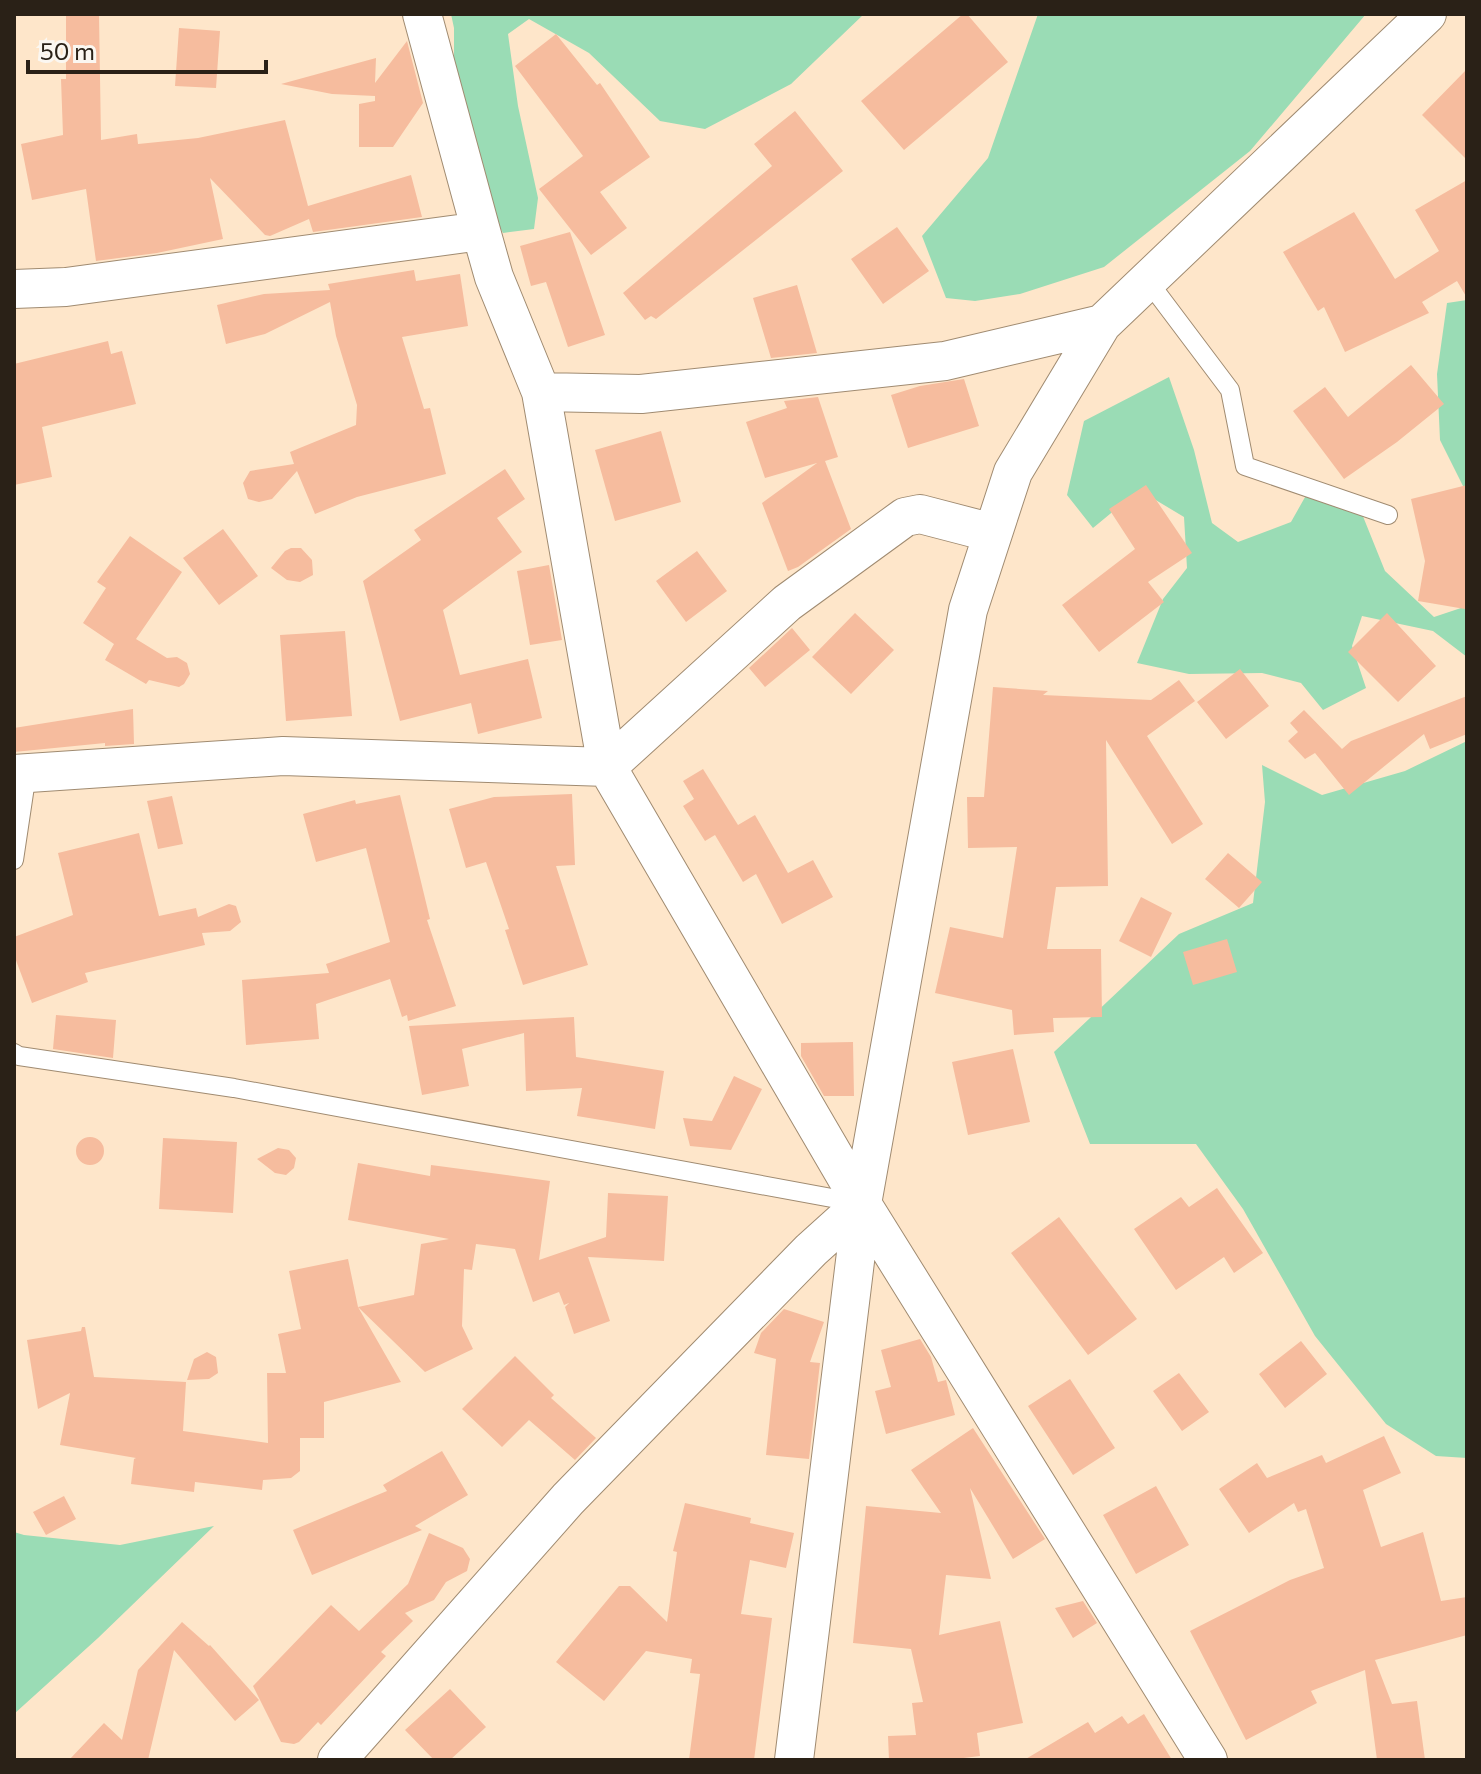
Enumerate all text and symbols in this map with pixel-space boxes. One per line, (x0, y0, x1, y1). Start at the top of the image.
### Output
scale bar (28, 24, 266, 74)
text: 50 m (40, 36, 95, 65)

